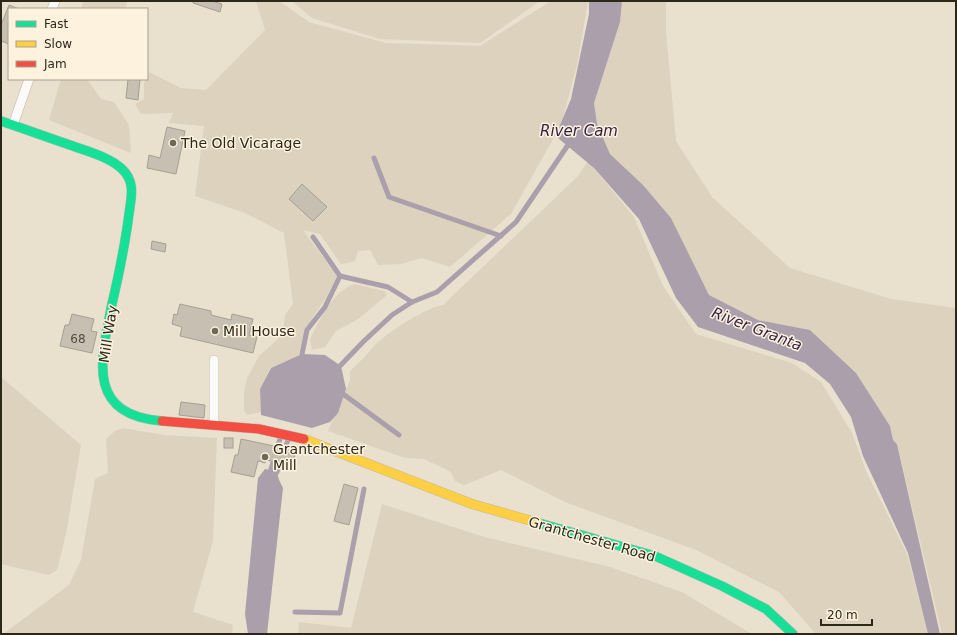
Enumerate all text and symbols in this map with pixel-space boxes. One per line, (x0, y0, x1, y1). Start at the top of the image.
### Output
legend (8, 8, 148, 80)
text: Fast (44, 17, 68, 31)
text: Slow (44, 37, 72, 51)
text: Jam (43, 57, 67, 71)
water label: River Cam (540, 122, 618, 140)
place label: The Old Vicarage (180, 135, 301, 151)
marker: The Old Vicarage (168, 138, 178, 148)
street label: Mill Way (96, 304, 120, 364)
water label: River Granta (709, 304, 805, 354)
place label: Mill House (223, 323, 295, 339)
marker: Mill House (210, 326, 220, 336)
house number: 68 (70, 332, 86, 346)
place label: Grantchester Mill (273, 441, 365, 473)
marker: Grantchester Mill (260, 452, 270, 462)
street label: Grantchester Road (527, 513, 657, 565)
scale bar (821, 601, 872, 627)
text: 20 m (827, 608, 858, 622)

